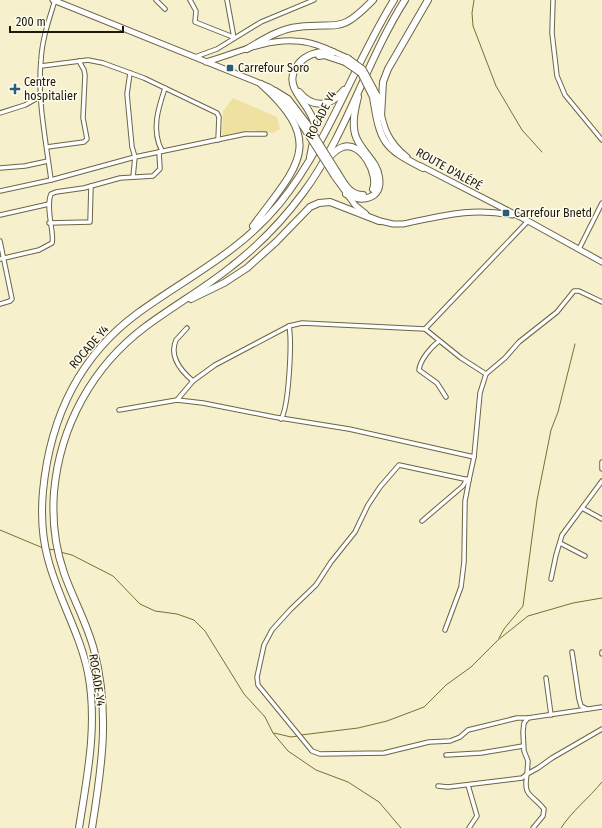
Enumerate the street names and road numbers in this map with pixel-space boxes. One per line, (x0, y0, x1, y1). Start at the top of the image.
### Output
street label: ROCADE Y4 (303, 88, 339, 142)
street label: ROUTE D'ALÉPÉ (414, 144, 485, 193)
street label: ROCADE Y4 (66, 322, 112, 372)
street label: ROCADE Y4 (86, 653, 108, 707)

